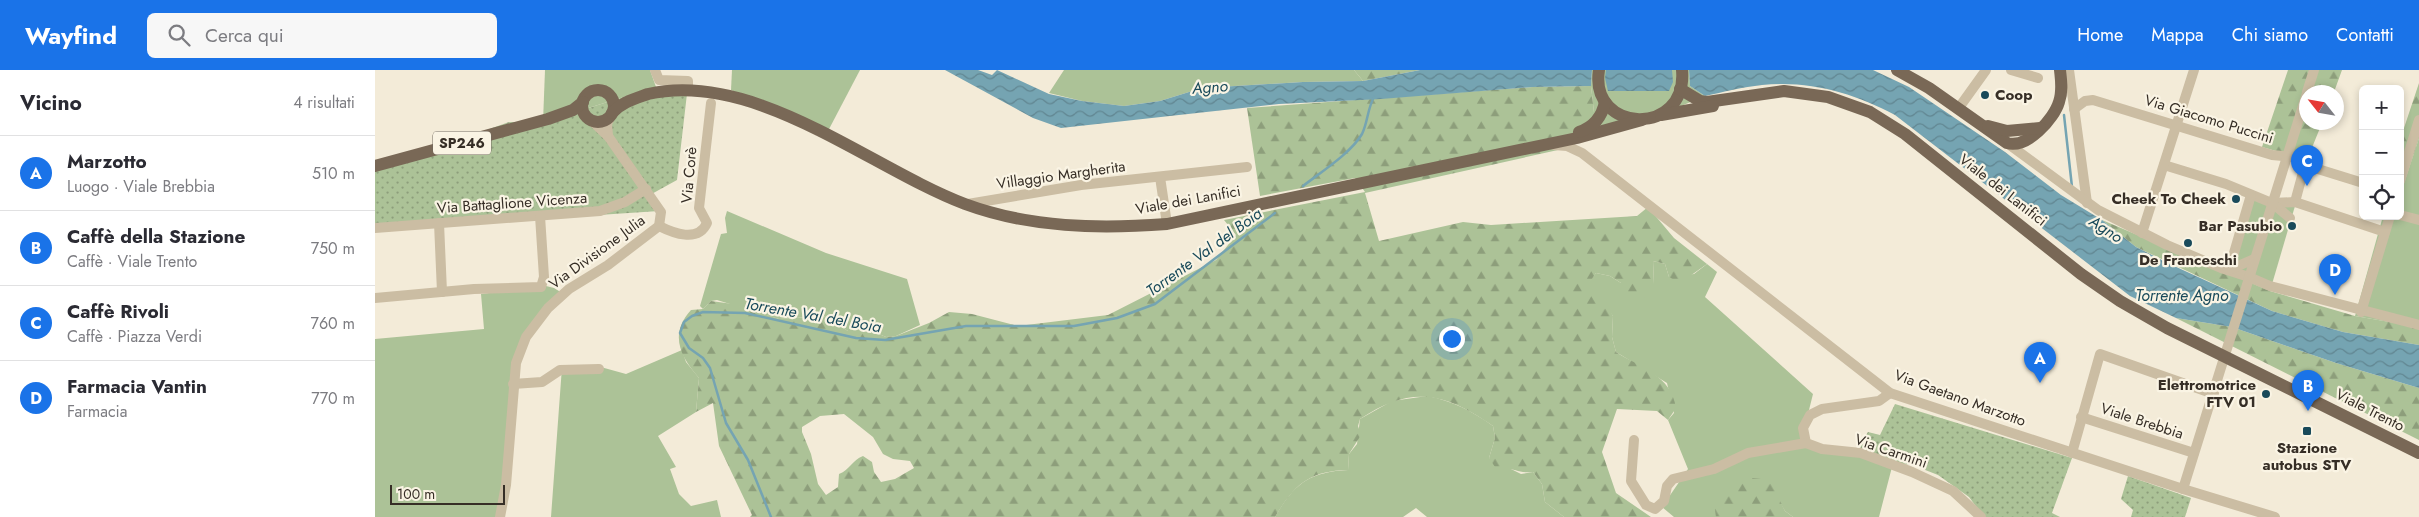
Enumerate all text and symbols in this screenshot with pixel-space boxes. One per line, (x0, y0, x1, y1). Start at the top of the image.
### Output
search box (147, 13, 497, 58)
text: Wayfind (25, 18, 117, 53)
icon: search (165, 21, 193, 49)
text: Cerca qui (205, 22, 284, 49)
text: Home (2077, 22, 2123, 48)
text: Mappa (2151, 22, 2204, 48)
text: Chi siamo (2232, 22, 2308, 48)
text: Contatti (2336, 22, 2394, 48)
water label: Agno (1190, 74, 1229, 100)
place label: Coop (1995, 84, 2032, 106)
north arrow (2299, 85, 2344, 130)
map controls (2359, 85, 2404, 220)
button: + (2359, 85, 2404, 130)
text: Vicino (20, 88, 82, 118)
marker: Coop (1979, 89, 1991, 101)
street label: Via Giacomo Puccini (2142, 89, 2276, 149)
text: 4 risultati (293, 91, 355, 114)
button: − (2359, 130, 2404, 175)
road number: SP246 (433, 132, 491, 154)
pin: C (2291, 145, 2323, 186)
street label: Via Corè (676, 146, 702, 204)
text: Marzotto (67, 148, 147, 175)
street label: Viale dei Lanifici (1954, 149, 2052, 231)
street label: Villaggio Margherita (995, 155, 1127, 195)
text: A (30, 162, 42, 185)
text: 510 m (312, 162, 355, 185)
text: Luogo · Viale Brebbia (67, 175, 215, 198)
button: locate (2359, 175, 2404, 220)
street label: Viale dei Lanifici (1134, 180, 1242, 220)
street label: Via Battaglione Vicenza (436, 187, 588, 219)
place label: Cheek To Cheek (2111, 188, 2226, 210)
marker: Cheek To Cheek (2230, 193, 2242, 205)
water label: Torrente Val del Boia (1141, 202, 1267, 302)
street label: Via Divisione Julia (544, 209, 650, 295)
water label: Agno (2084, 209, 2128, 249)
place label: Bar Pasubio (2199, 215, 2282, 237)
marker: Bar Pasubio (2286, 220, 2298, 232)
text: Caffè della Stazione (67, 223, 245, 250)
text: B (31, 237, 41, 260)
text: 750 m (311, 237, 355, 260)
marker: De Franceschi (2182, 237, 2194, 249)
place label: De Franceschi (2139, 249, 2237, 271)
text: Caffè · Viale Trento (67, 250, 197, 273)
pin: D (2319, 254, 2351, 295)
water label: Torrente Agno (2136, 284, 2229, 307)
water label: Torrente Val del Boia (743, 292, 883, 338)
text: Caffè Rivoli (67, 298, 169, 325)
text: C (30, 312, 42, 335)
text: 760 m (311, 312, 355, 335)
text: Caffè · Piazza Verdi (67, 325, 202, 348)
your location (1439, 326, 1465, 352)
pin: A (2024, 342, 2056, 383)
street label: Via Gaetano Marzotto (1891, 364, 2029, 432)
pin: B (2292, 370, 2324, 411)
text: Farmacia Vantin (67, 373, 207, 400)
place label: Elettromotrice FTV 01 (2158, 374, 2256, 413)
street label: Viale Trento (2332, 383, 2408, 437)
text: D (30, 387, 42, 410)
text: 770 m (311, 387, 355, 410)
marker: Elettromotrice FTV 01 (2260, 388, 2272, 400)
street label: Viale Brebbia (2098, 397, 2186, 445)
text: Farmacia (67, 400, 127, 423)
marker: Stazione autobus STV (2301, 425, 2313, 437)
street label: Via Carmini (1852, 428, 1930, 474)
place label: Stazione autobus STV (2263, 437, 2352, 476)
scale bar (390, 482, 505, 505)
text: 100 m (397, 484, 435, 504)

